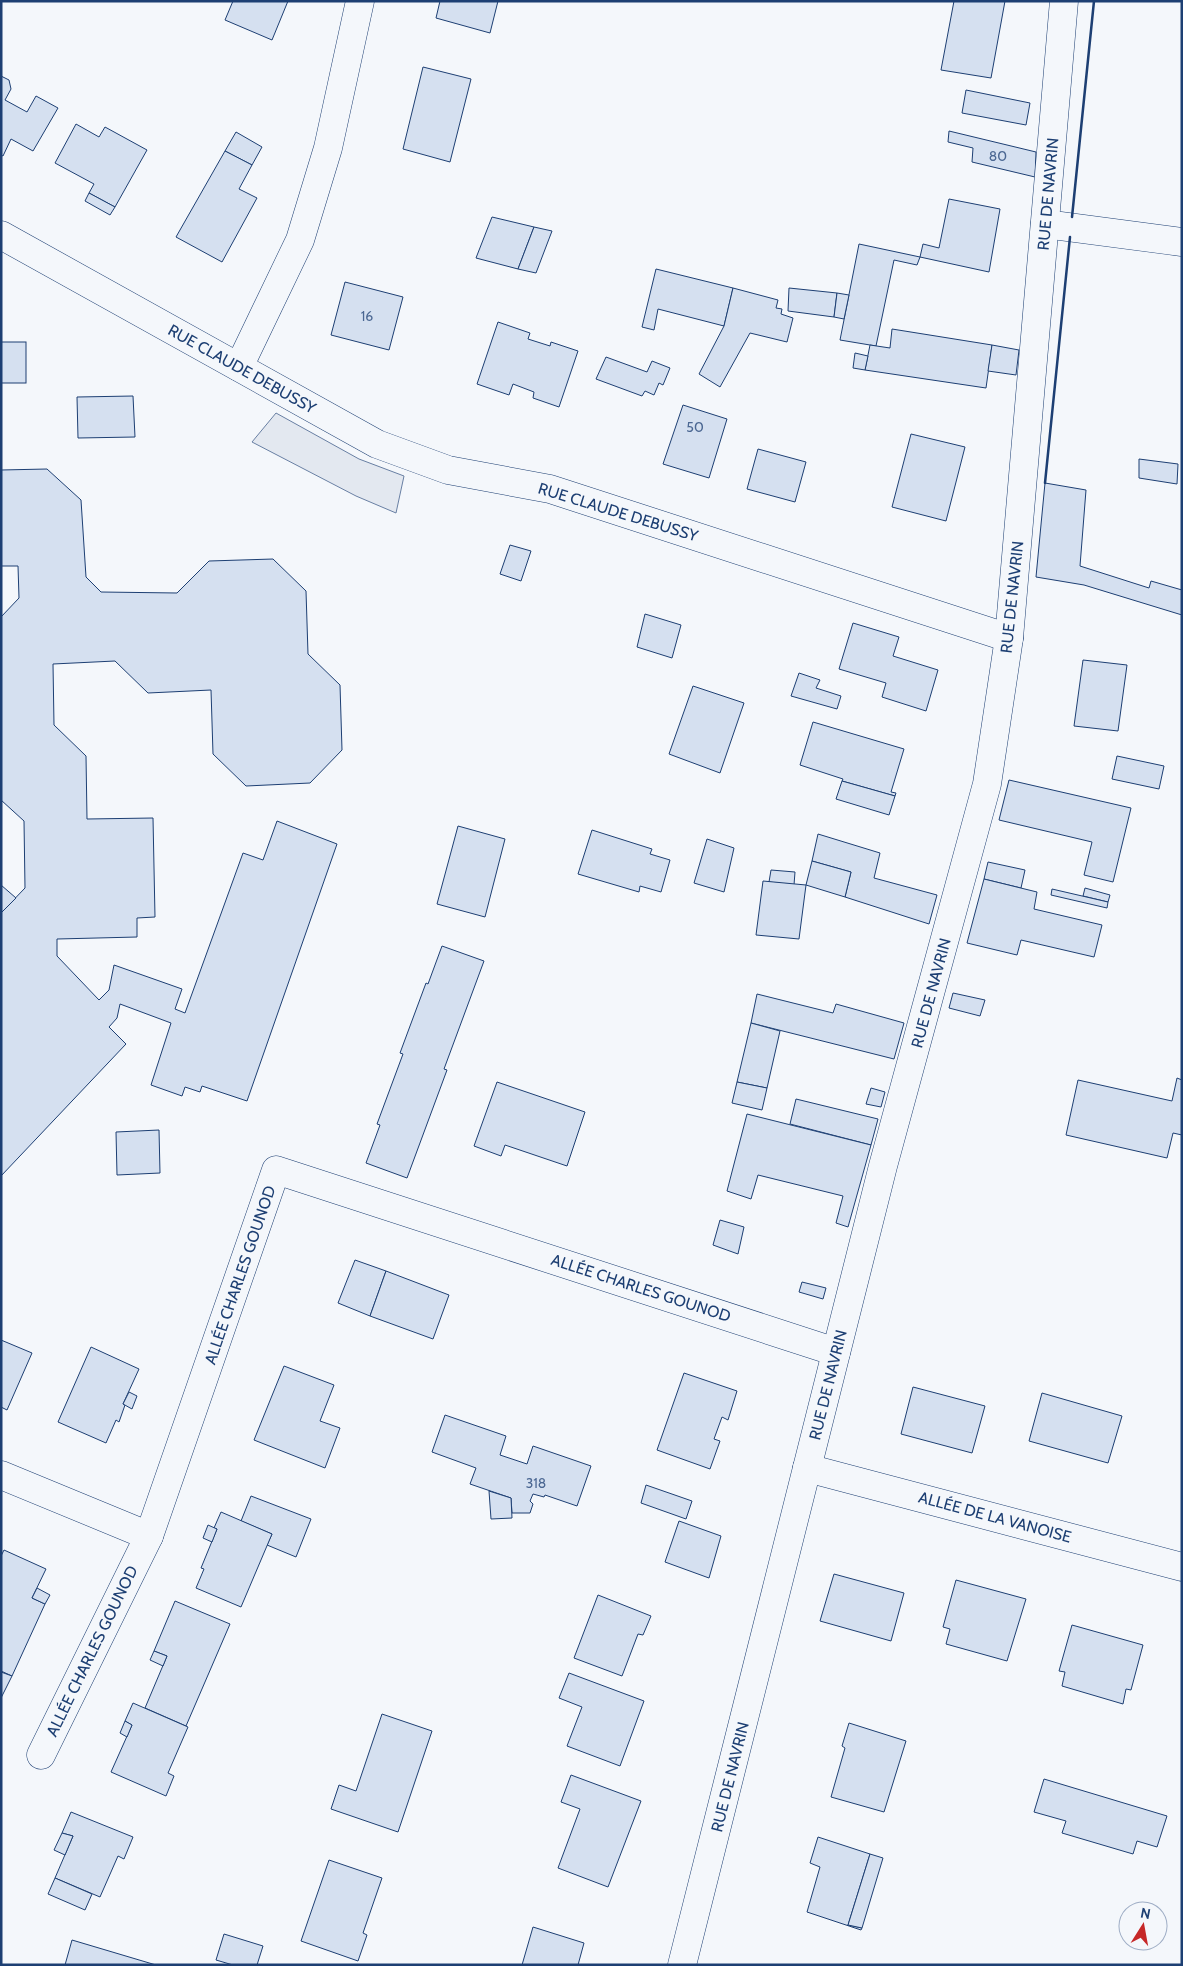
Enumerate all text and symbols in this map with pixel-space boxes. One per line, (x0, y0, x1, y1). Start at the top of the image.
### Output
street label: RUE DE NAVRIN (1034, 137, 1062, 251)
house number: 80 (989, 147, 1007, 165)
house number: 16 (361, 307, 373, 325)
street label: RUE CLAUDE DEBUSSY (165, 320, 320, 418)
house number: 50 (686, 418, 704, 436)
street label: RUE CLAUDE DEBUSSY (536, 479, 701, 546)
street label: RUE DE NAVRIN (997, 540, 1027, 654)
street label: RUE DE NAVRIN (907, 936, 955, 1050)
street label: ALLÉE CHARLES GOUNOD (200, 1183, 280, 1367)
street label: ALLÉE CHARLES GOUNOD (549, 1250, 733, 1326)
street label: RUE DE NAVRIN (805, 1328, 851, 1442)
house number: 318 (526, 1474, 546, 1492)
street label: ALLÉE DE LA VANOISE (916, 1487, 1074, 1547)
street label: ALLÉE CHARLES GOUNOD (42, 1563, 142, 1739)
street label: RUE DE NAVRIN (707, 1720, 753, 1834)
north arrow (1118, 1901, 1168, 1951)
text: N (1139, 1903, 1152, 1923)

